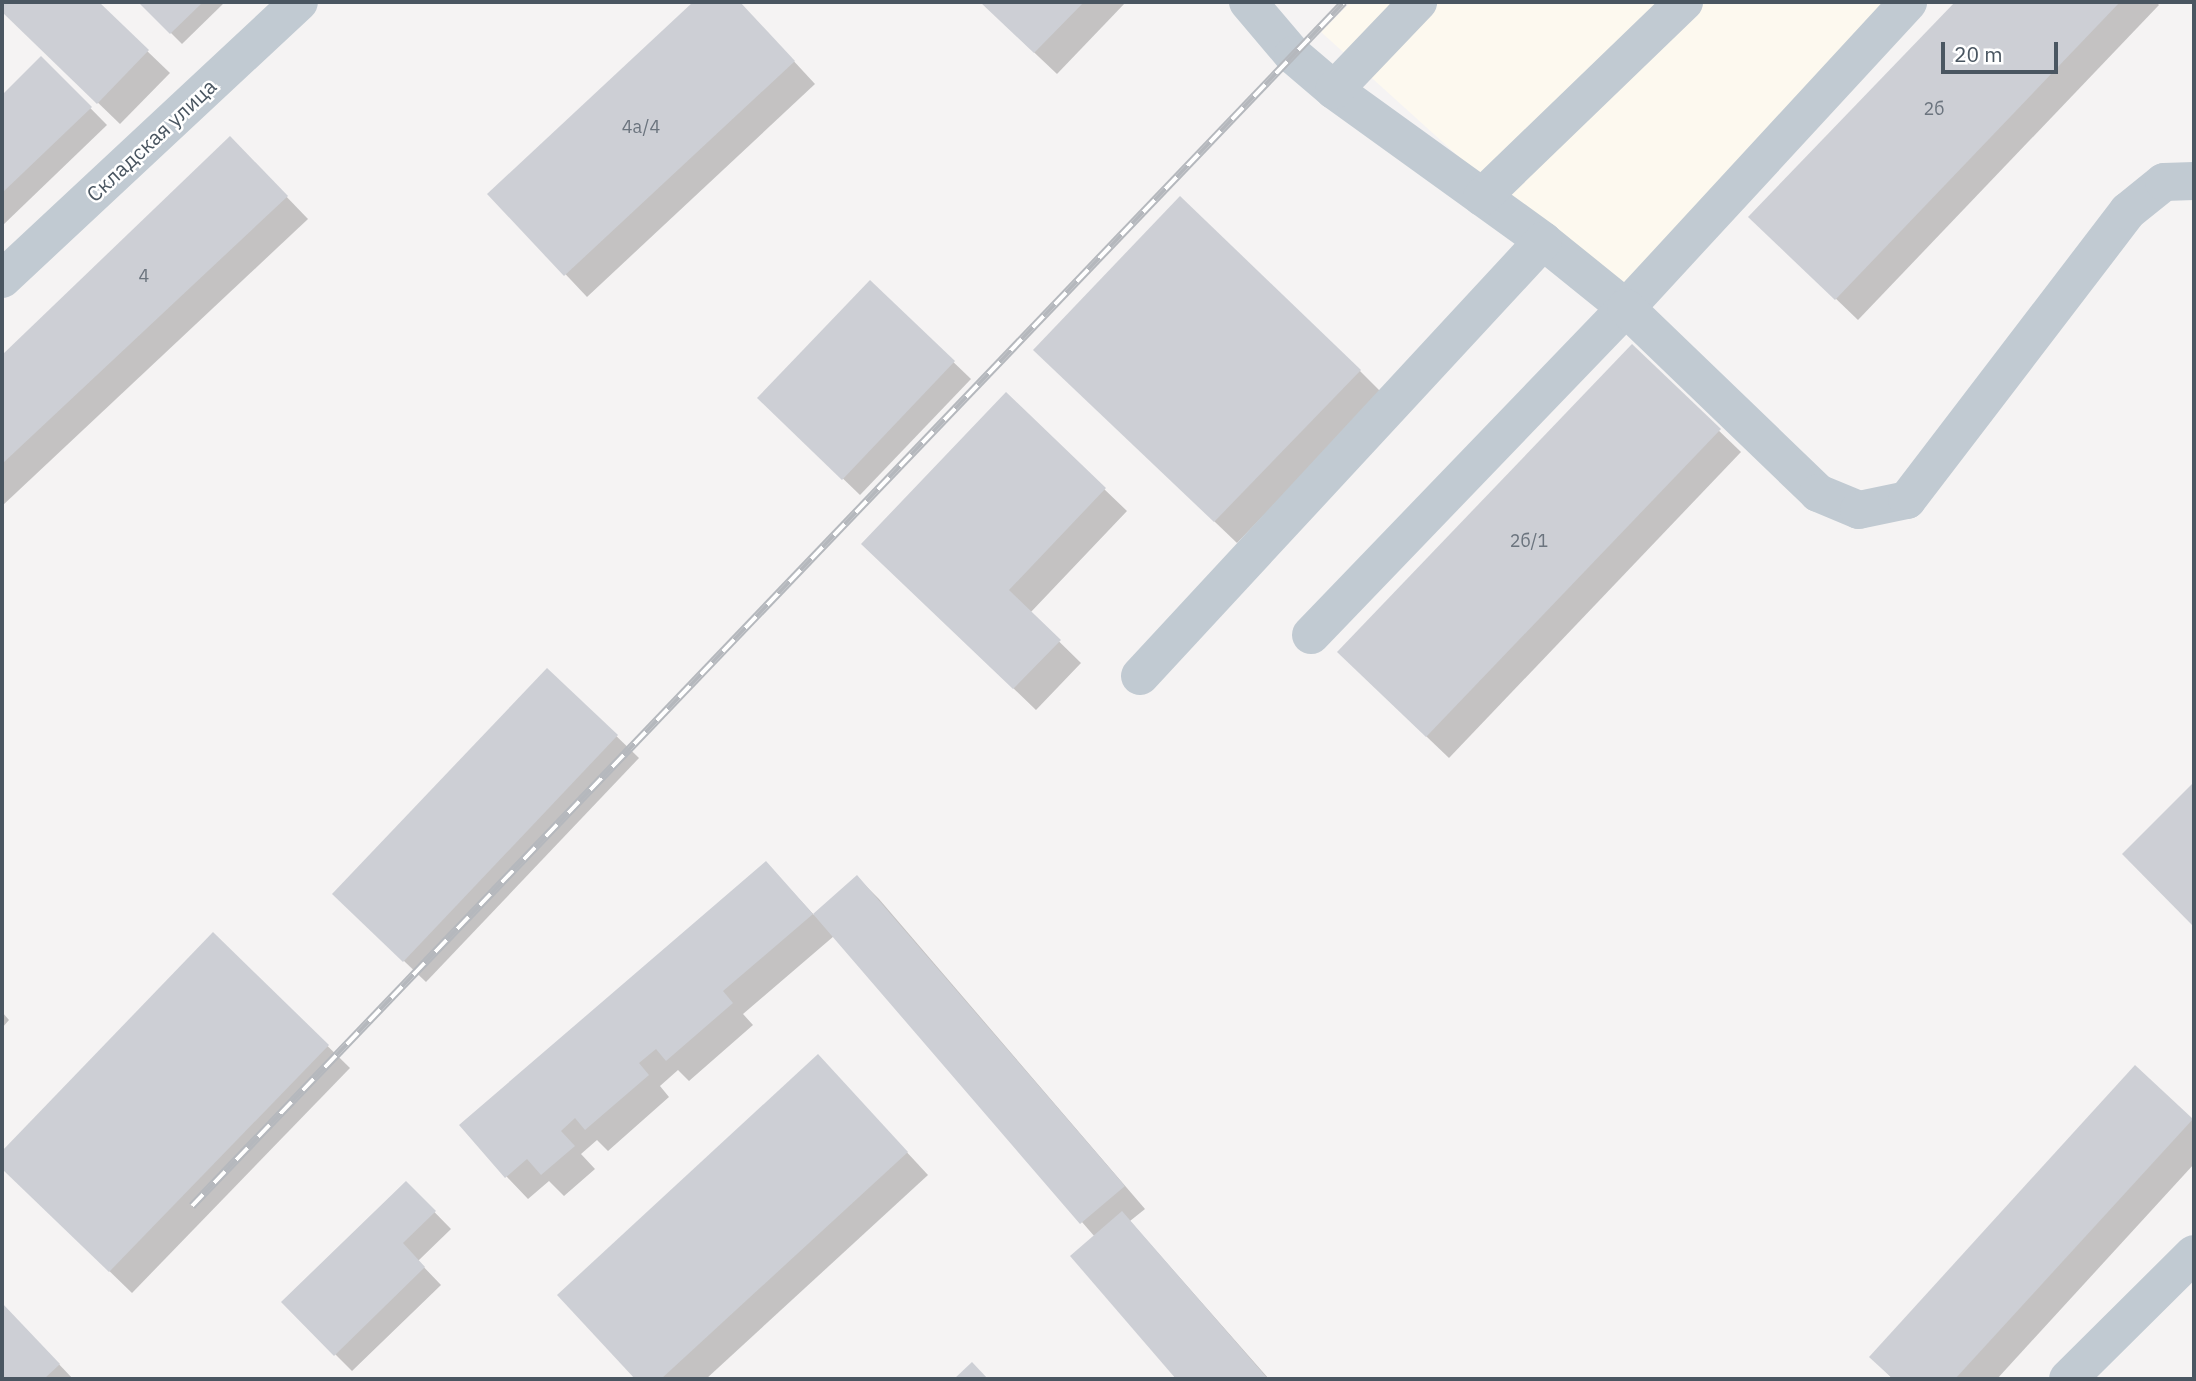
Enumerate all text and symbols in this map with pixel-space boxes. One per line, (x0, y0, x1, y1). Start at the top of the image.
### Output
scale bar (1944, 28, 2061, 72)
text: 20 m (1954, 40, 2003, 68)
street label: Складская улица (81, 73, 221, 207)
house number: 2б (1924, 98, 1944, 120)
house number: 4а/4 (622, 116, 660, 138)
house number: 4 (139, 265, 149, 287)
house number: 2б/1 (1510, 530, 1548, 552)

